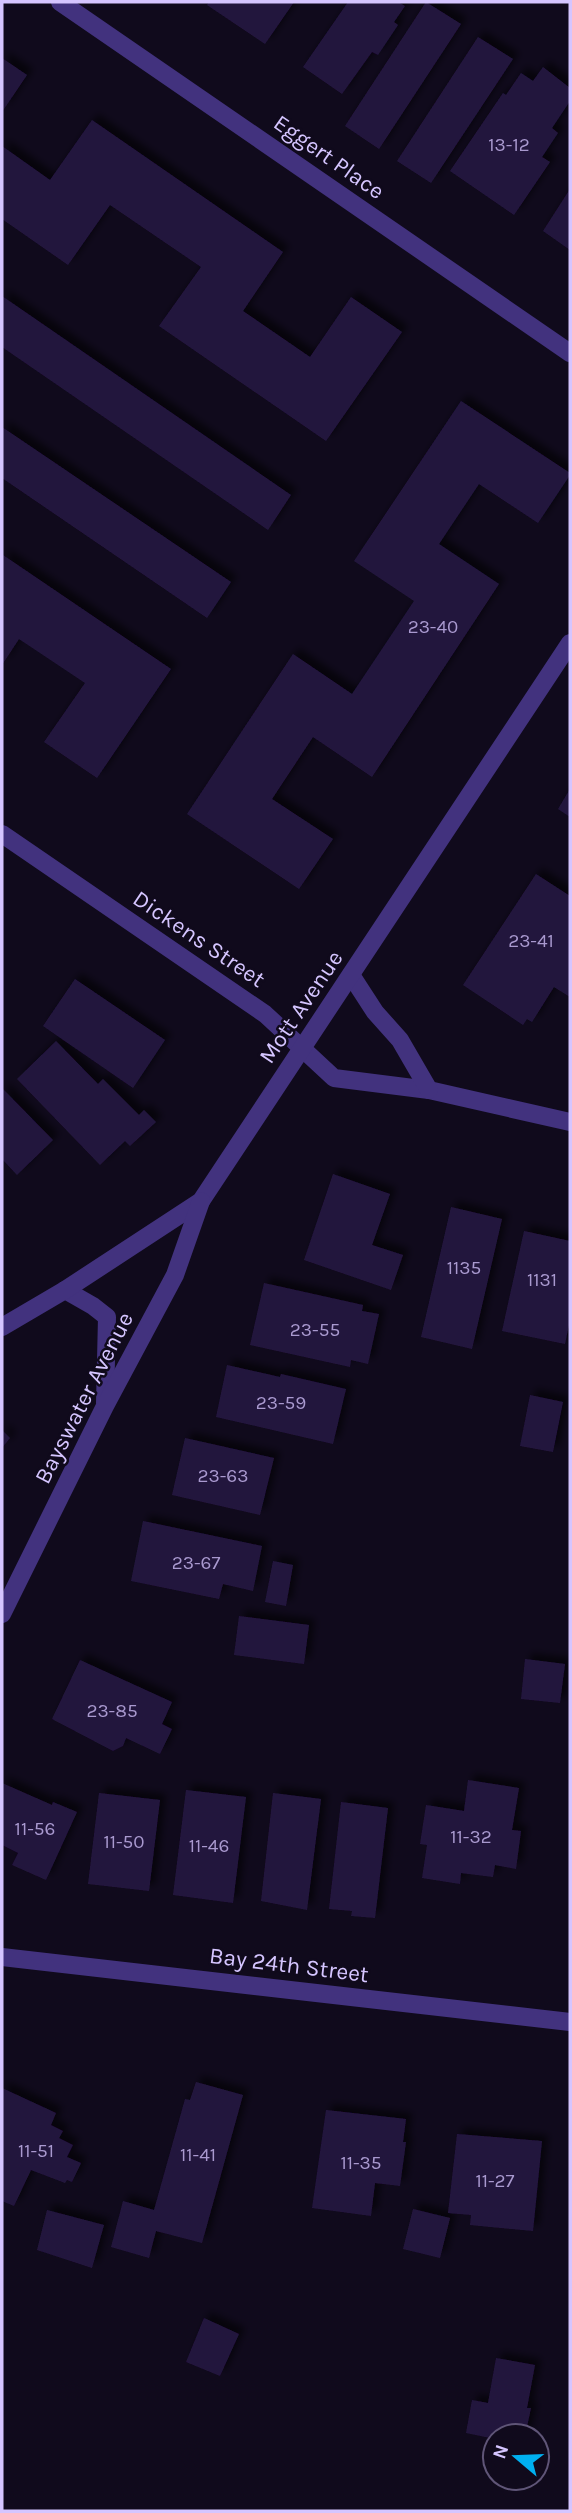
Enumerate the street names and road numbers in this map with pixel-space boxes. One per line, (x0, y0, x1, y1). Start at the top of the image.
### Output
street label: Eggert Place (269, 109, 389, 205)
street label: Dickens Street (128, 885, 270, 993)
street label: Mott Avenue (253, 945, 349, 1069)
street label: Bayswater Avenue (29, 1308, 139, 1488)
street label: Bay 24th Street (208, 1942, 371, 1988)

